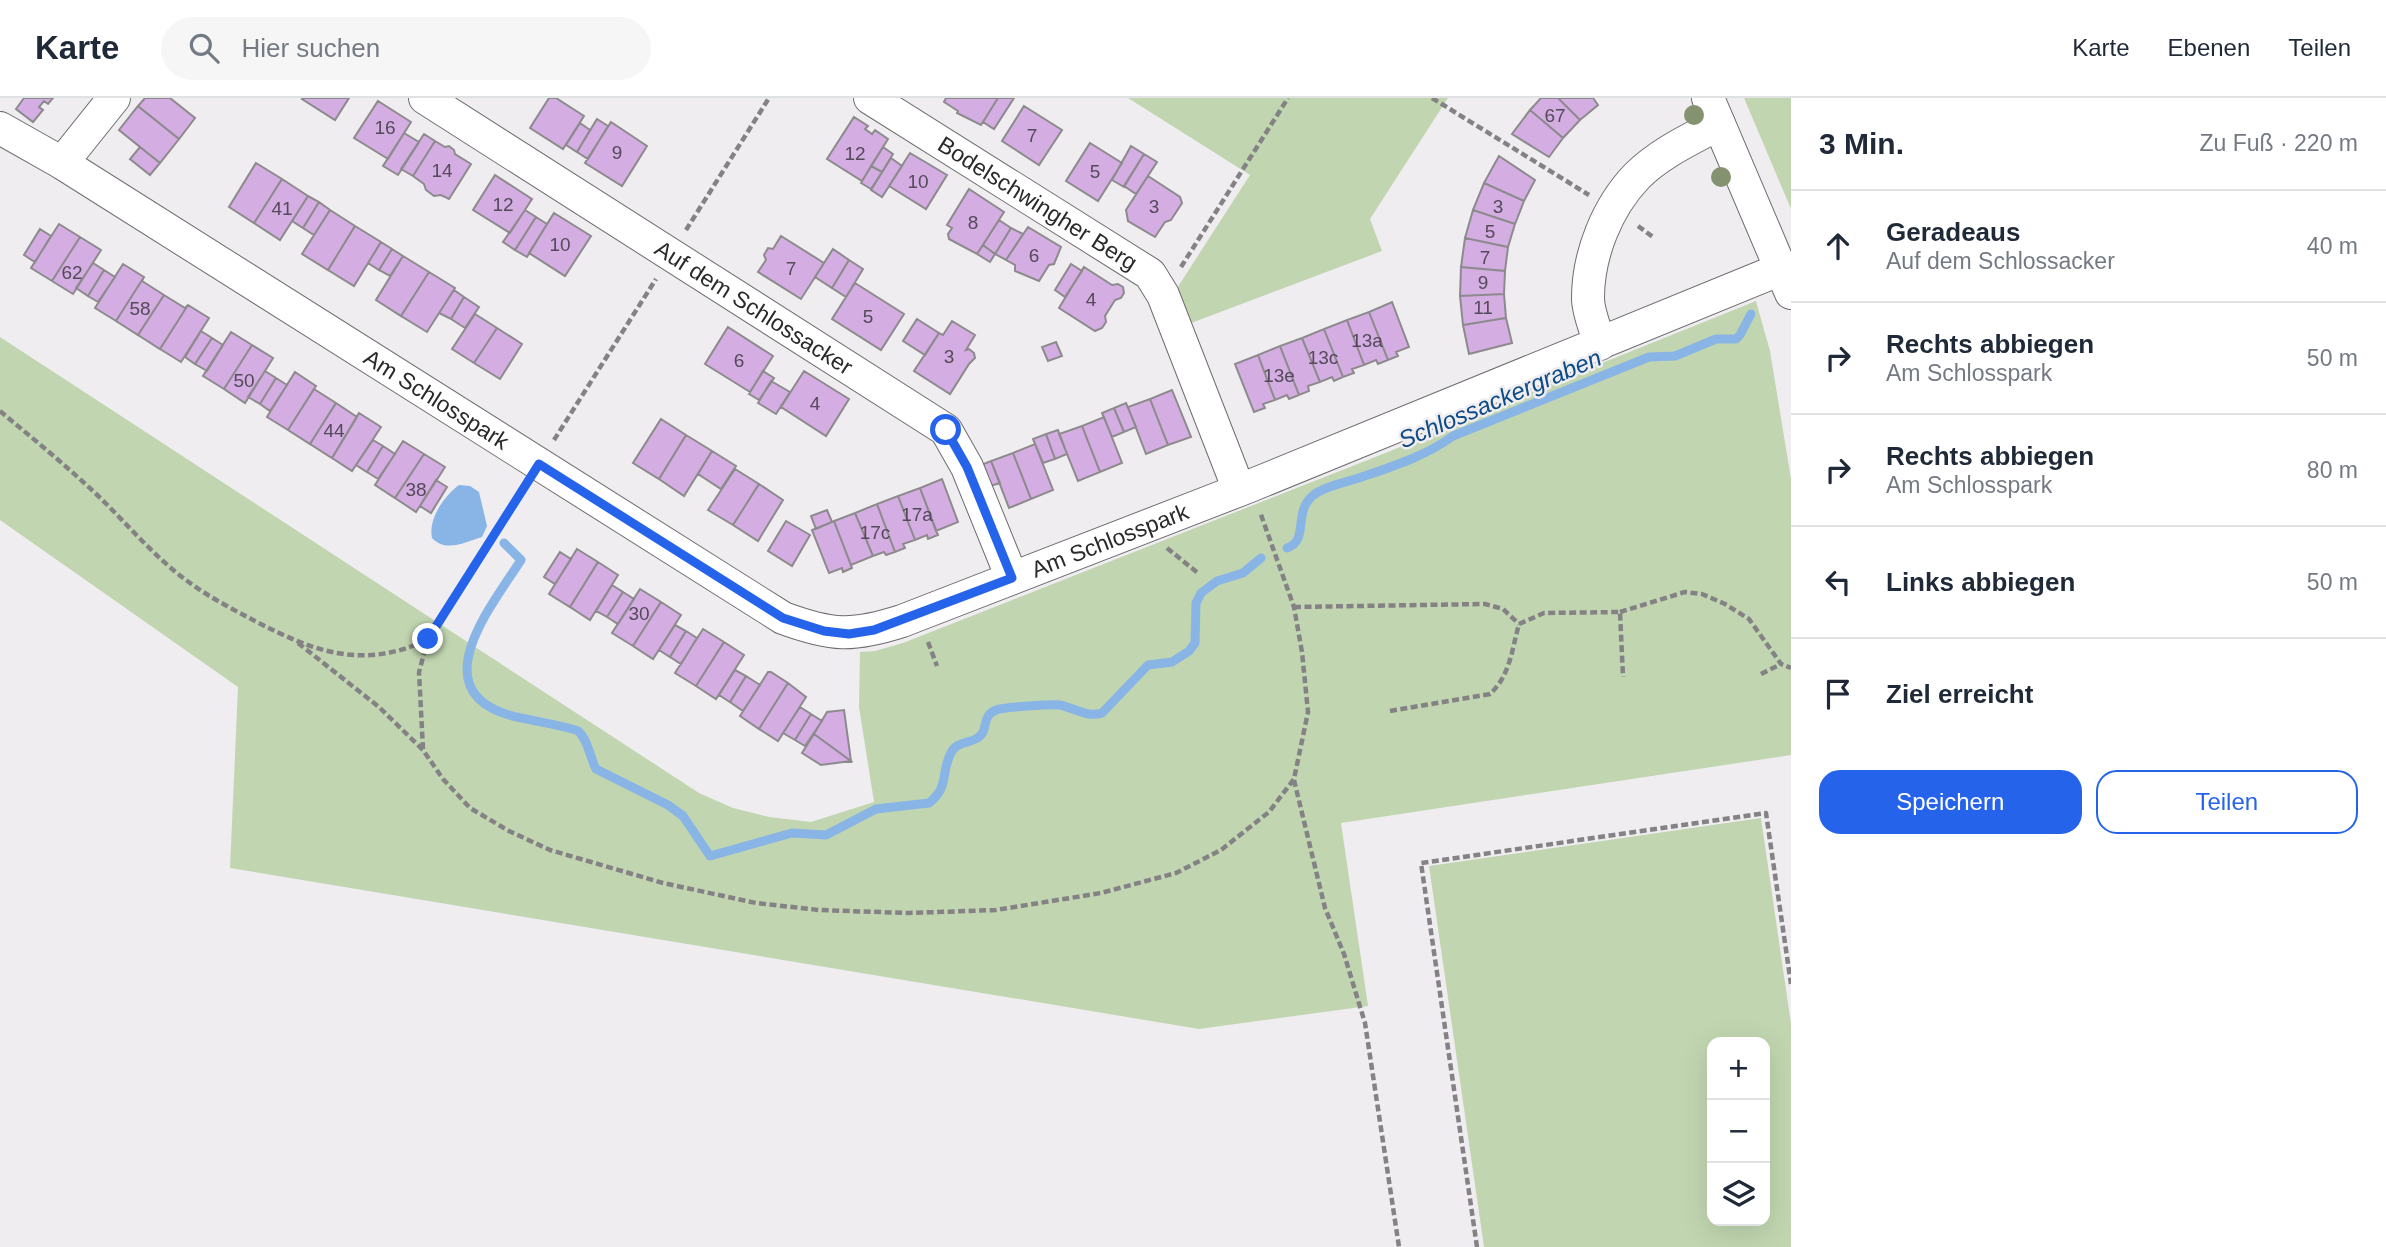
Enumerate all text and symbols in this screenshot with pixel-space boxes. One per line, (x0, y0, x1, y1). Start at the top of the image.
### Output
search box (161, 17, 651, 80)
text: Karte (35, 29, 119, 66)
icon: search (185, 29, 223, 67)
text: Hier suchen (241, 33, 380, 63)
text: Karte (2072, 34, 2130, 61)
text: Ebenen (2168, 34, 2250, 61)
text: Teilen (2288, 34, 2351, 61)
house number: 67 (1544, 105, 1566, 126)
house number: 16 (374, 117, 396, 138)
house number: 7 (1027, 125, 1037, 146)
text: 3 Min. (1819, 127, 1904, 160)
text: Zu Fuß · 220 m (2200, 130, 2358, 156)
street label: Bodelschwingher Berg (933, 131, 1142, 276)
house number: 9 (612, 142, 622, 163)
house number: 12 (844, 143, 866, 164)
house number: 14 (431, 160, 453, 181)
house number: 5 (1090, 161, 1100, 182)
house number: 10 (907, 171, 929, 192)
house number: 12 (492, 194, 514, 215)
house number: 3 (1149, 196, 1159, 217)
house number: 3 (1493, 196, 1503, 217)
house number: 41 (271, 198, 293, 219)
house number: 8 (968, 212, 978, 233)
text: Geradeaus (1886, 217, 2020, 247)
house number: 5 (1485, 221, 1495, 242)
icon: ahead (1819, 227, 1857, 265)
text: 40 m (2307, 233, 2358, 259)
house number: 10 (549, 234, 571, 255)
street label: Auf dem Schlossacker (650, 235, 858, 380)
house number: 6 (1029, 245, 1039, 266)
house number: 7 (1480, 247, 1490, 268)
text: Auf dem Schlossacker (1886, 248, 2115, 274)
house number: 7 (786, 258, 796, 279)
house number: 62 (61, 262, 83, 283)
house number: 9 (1478, 272, 1488, 293)
house number: 4 (1086, 289, 1097, 310)
house number: 11 (1473, 297, 1493, 318)
house number: 58 (129, 298, 151, 319)
house number: 5 (863, 306, 873, 327)
text: Rechts abbiegen (1886, 329, 2094, 359)
house number: 13a (1351, 330, 1383, 351)
icon: right (1819, 339, 1857, 377)
street label: Am Schlosspark (359, 344, 514, 455)
water label: Schlossackergraben (1394, 344, 1605, 453)
text: 50 m (2307, 345, 2358, 371)
house number: 3 (944, 346, 954, 367)
house number: 13c (1308, 347, 1338, 368)
house number: 6 (734, 350, 744, 371)
text: Am Schlosspark (1886, 360, 2052, 386)
house number: 13e (1263, 365, 1295, 386)
house number: 50 (233, 370, 255, 391)
house number: 4 (810, 393, 821, 414)
route start (930, 414, 961, 445)
house number: 44 (323, 420, 345, 441)
text: Rechts abbiegen (1886, 441, 2094, 471)
icon: right (1819, 451, 1857, 489)
text: 80 m (2307, 457, 2358, 483)
text: Am Schlosspark (1886, 472, 2052, 498)
house number: 38 (405, 479, 427, 500)
street label: Am Schlosspark (1028, 498, 1193, 583)
house number: 17a (901, 504, 933, 525)
house number: 17c (860, 522, 890, 543)
icon: left (1819, 563, 1857, 601)
text: Links abbiegen (1886, 567, 2075, 597)
text: 50 m (2307, 569, 2358, 595)
house number: 30 (628, 603, 650, 624)
route end (412, 623, 443, 654)
icon: arrive (1819, 675, 1857, 713)
text: Ziel erreicht (1886, 679, 2033, 709)
button: Speichern (1819, 770, 2082, 834)
button: Teilen (2096, 770, 2358, 834)
map controls (1707, 1037, 1770, 1226)
button: + (1707, 1037, 1770, 1100)
button: − (1707, 1100, 1770, 1163)
button: layers (1707, 1163, 1770, 1226)

